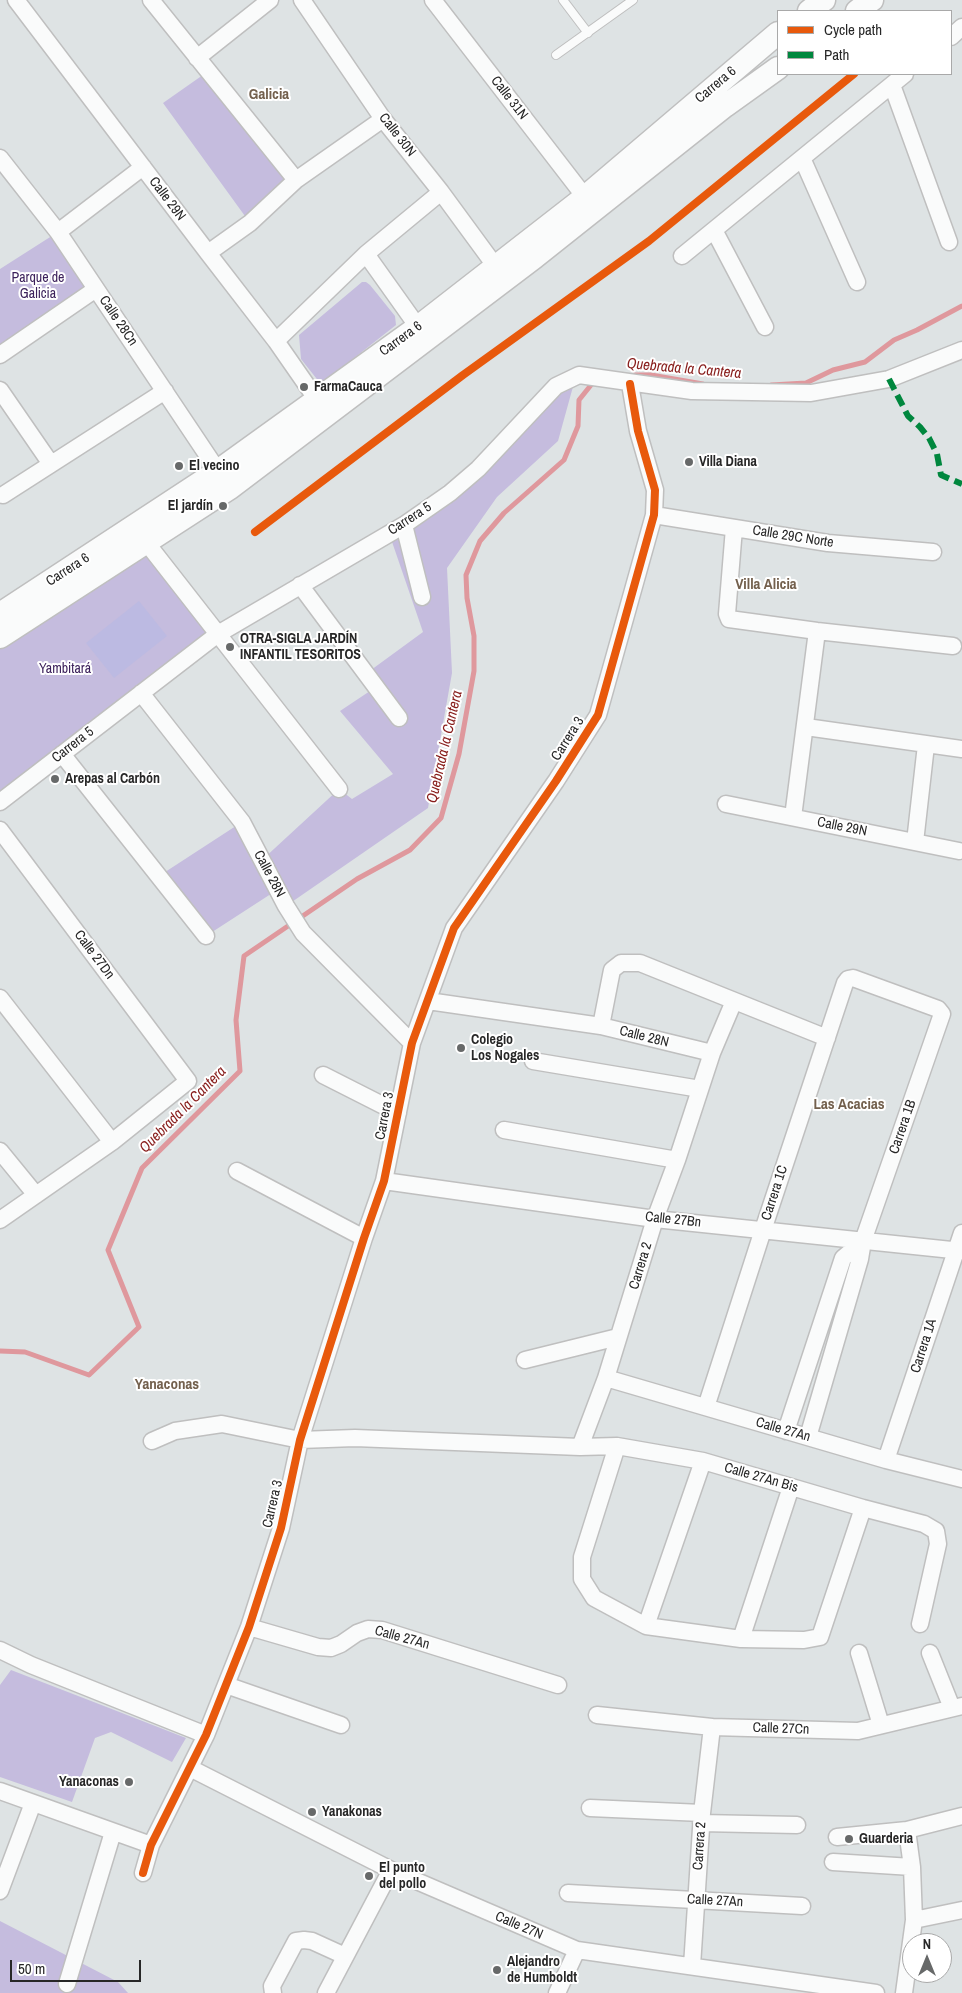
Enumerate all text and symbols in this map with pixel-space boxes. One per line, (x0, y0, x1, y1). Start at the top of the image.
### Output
legend (777, 10, 952, 75)
text: Cycle path (824, 19, 882, 40)
text: Path (824, 44, 849, 65)
street label: Carrera 6 (692, 63, 740, 107)
street label: Calle 31N (487, 73, 531, 123)
district label: Galicia (249, 86, 289, 104)
street label: Calle 30N (375, 110, 419, 160)
street label: Calle 29N (145, 174, 189, 224)
park label: Parque de Galicia (12, 270, 64, 302)
street label: Calle 28Cn (95, 293, 141, 349)
street label: Carrera 6 (376, 318, 426, 360)
water label: Quebrada la Cantera (626, 355, 742, 383)
place label: FarmaCauca (314, 379, 382, 395)
marker: FarmaCauca (298, 381, 310, 393)
place label: Villa Diana (699, 454, 757, 470)
marker: Villa Diana (683, 456, 695, 468)
place label: El vecino (189, 458, 239, 474)
marker: El vecino (173, 460, 185, 472)
place label: El jardín (168, 498, 213, 514)
street label: Carrera 5 (385, 499, 435, 539)
marker: El jardín (217, 500, 229, 512)
street label: Calle 29C Norte (751, 522, 835, 552)
street label: Carrera 6 (43, 550, 93, 590)
district label: Villa Alicia (735, 576, 797, 594)
place label: OTRA-SIGLA JARDÍN INFANTIL TESORITOS (240, 631, 361, 664)
marker: OTRA-SIGLA JARDÍN INFANTIL TESORITOS (224, 641, 236, 653)
park label: Yambitará (39, 661, 91, 677)
water label: Quebrada la Cantera (423, 689, 467, 805)
street label: Carrera 3 (548, 714, 588, 764)
street label: Carrera 5 (49, 723, 97, 767)
place label: Arepas al Carbón (65, 771, 160, 787)
marker: Arepas al Carbón (49, 773, 61, 785)
street label: Calle 29N (816, 814, 868, 840)
street label: Calle 28N (250, 848, 288, 900)
street label: Calle 27Dn (70, 927, 118, 983)
street label: Calle 28N (618, 1023, 670, 1051)
place label: Colegio Los Nogales (471, 1032, 539, 1064)
marker: Colegio Los Nogales (455, 1042, 467, 1054)
water label: Quebrada la Cantera (136, 1063, 230, 1157)
street label: Carrera 3 (372, 1091, 398, 1141)
district label: Las Acacias (813, 1096, 885, 1114)
street label: Carrera 1B (886, 1098, 920, 1156)
street label: Carrera 1C (758, 1163, 792, 1223)
street label: Calle 27Bn (644, 1209, 702, 1231)
street label: Carrera 2 (626, 1240, 656, 1292)
street label: Carrera 1A (907, 1317, 941, 1375)
district label: Yanaconas (135, 1376, 199, 1394)
street label: Calle 27An (754, 1414, 812, 1446)
street label: Calle 27An Bis (722, 1459, 800, 1497)
street label: Carrera 3 (259, 1478, 287, 1530)
street label: Calle 27An (373, 1623, 431, 1653)
street label: Calle 27Cn (752, 1720, 810, 1738)
place label: Yanaconas (59, 1774, 119, 1790)
marker: Yanaconas (123, 1776, 135, 1788)
place label: Yanakonas (322, 1804, 382, 1820)
marker: Yanakonas (306, 1806, 318, 1818)
street label: Carrera 2 (690, 1821, 710, 1871)
place label: Guarderia (859, 1831, 913, 1847)
marker: Guarderia (843, 1833, 855, 1845)
place label: El punto del pollo (379, 1860, 426, 1892)
marker: El punto del pollo (363, 1870, 375, 1882)
street label: Calle 27An (687, 1891, 743, 1911)
street label: Calle 27N (493, 1908, 545, 1944)
north arrow (902, 1933, 952, 1983)
text: N (923, 1935, 931, 1953)
scale bar (12, 1950, 144, 1982)
place label: Alejandro de Humboldt (507, 1954, 577, 1986)
text: 50 m (18, 1958, 45, 1979)
marker: Alejandro de Humboldt (491, 1964, 503, 1976)

